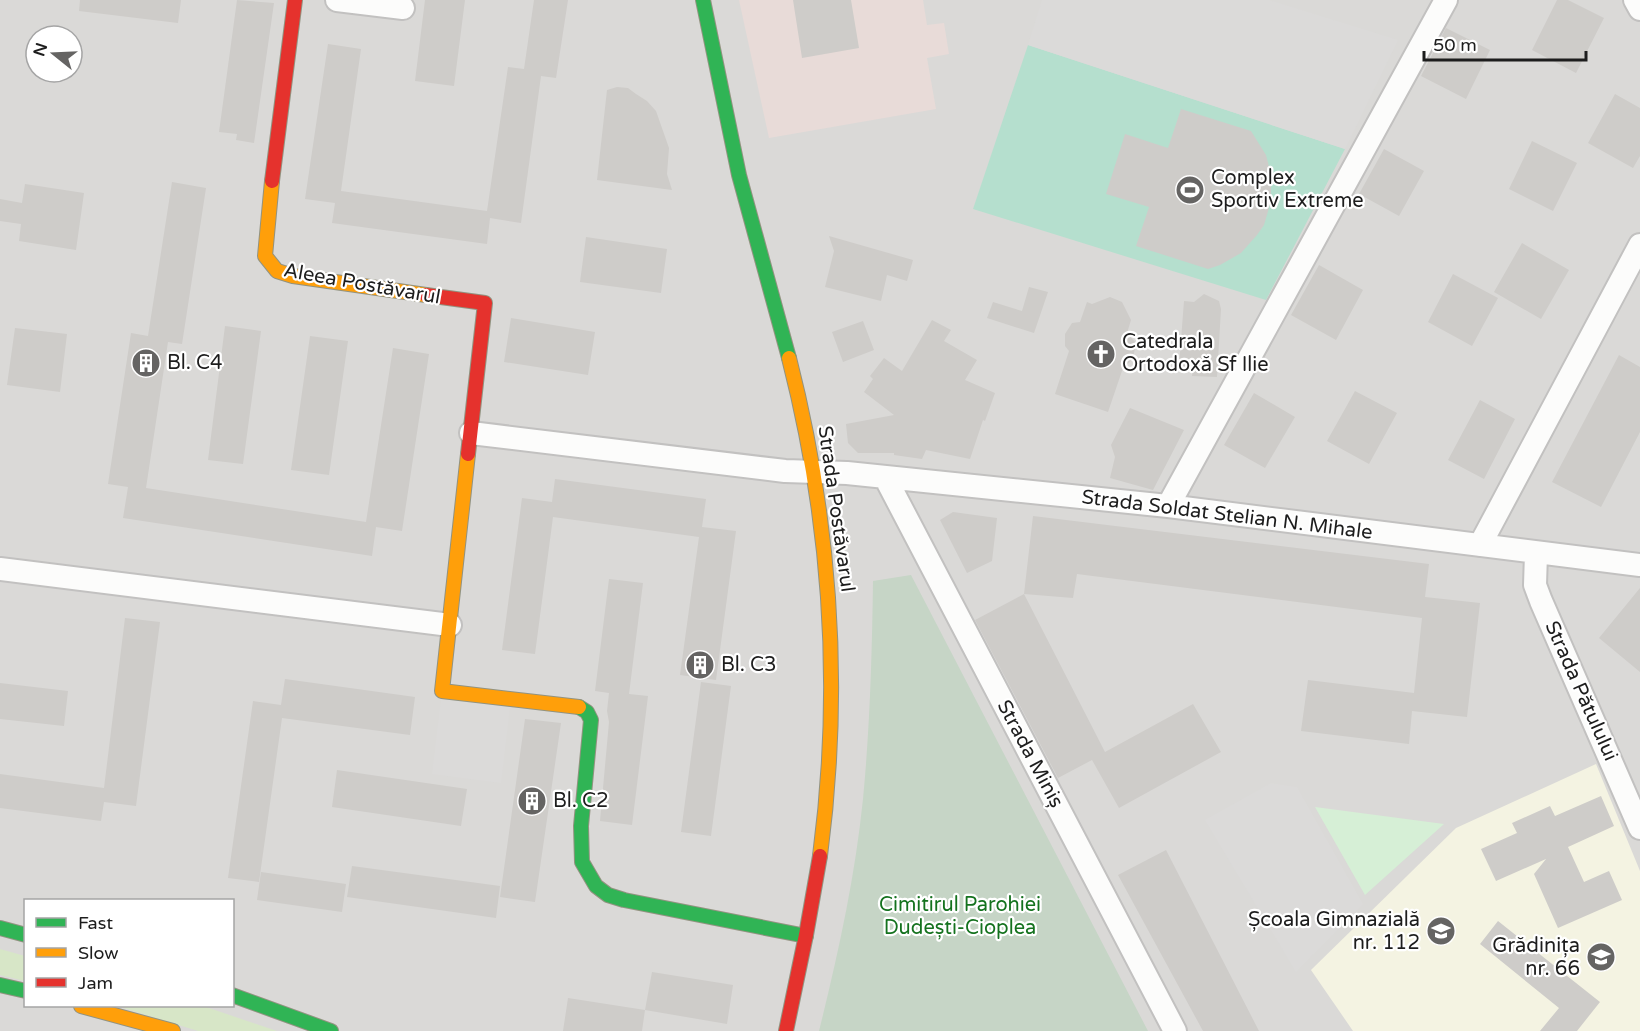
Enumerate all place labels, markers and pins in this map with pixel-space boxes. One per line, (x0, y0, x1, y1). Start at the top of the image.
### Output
place label: Complex Sportiv Extreme (1211, 166, 1364, 213)
sports icon: Complex Sportiv Extreme (1174, 174, 1206, 206)
place label: Catedrala Ortodoxă Sf Ilie (1122, 330, 1269, 377)
church icon: Catedrala Ortodoxă Sf Ilie (1085, 338, 1117, 370)
building icon: Bl. C4 (130, 347, 162, 379)
place label: Bl. C4 (167, 351, 223, 375)
building icon: Bl. C3 (684, 649, 716, 681)
place label: Bl. C3 (721, 653, 777, 677)
building icon: Bl. C2 (516, 785, 548, 817)
place label: Bl. C2 (553, 789, 609, 813)
place label: Școala Gimnazială nr. 112 (1248, 908, 1420, 955)
school or university icon: Școala Gimnazială nr. 112 (1425, 915, 1457, 947)
place label: Grădinița nr. 66 (1492, 934, 1580, 981)
school or university icon: Grădinița nr. 66 (1585, 941, 1617, 973)

